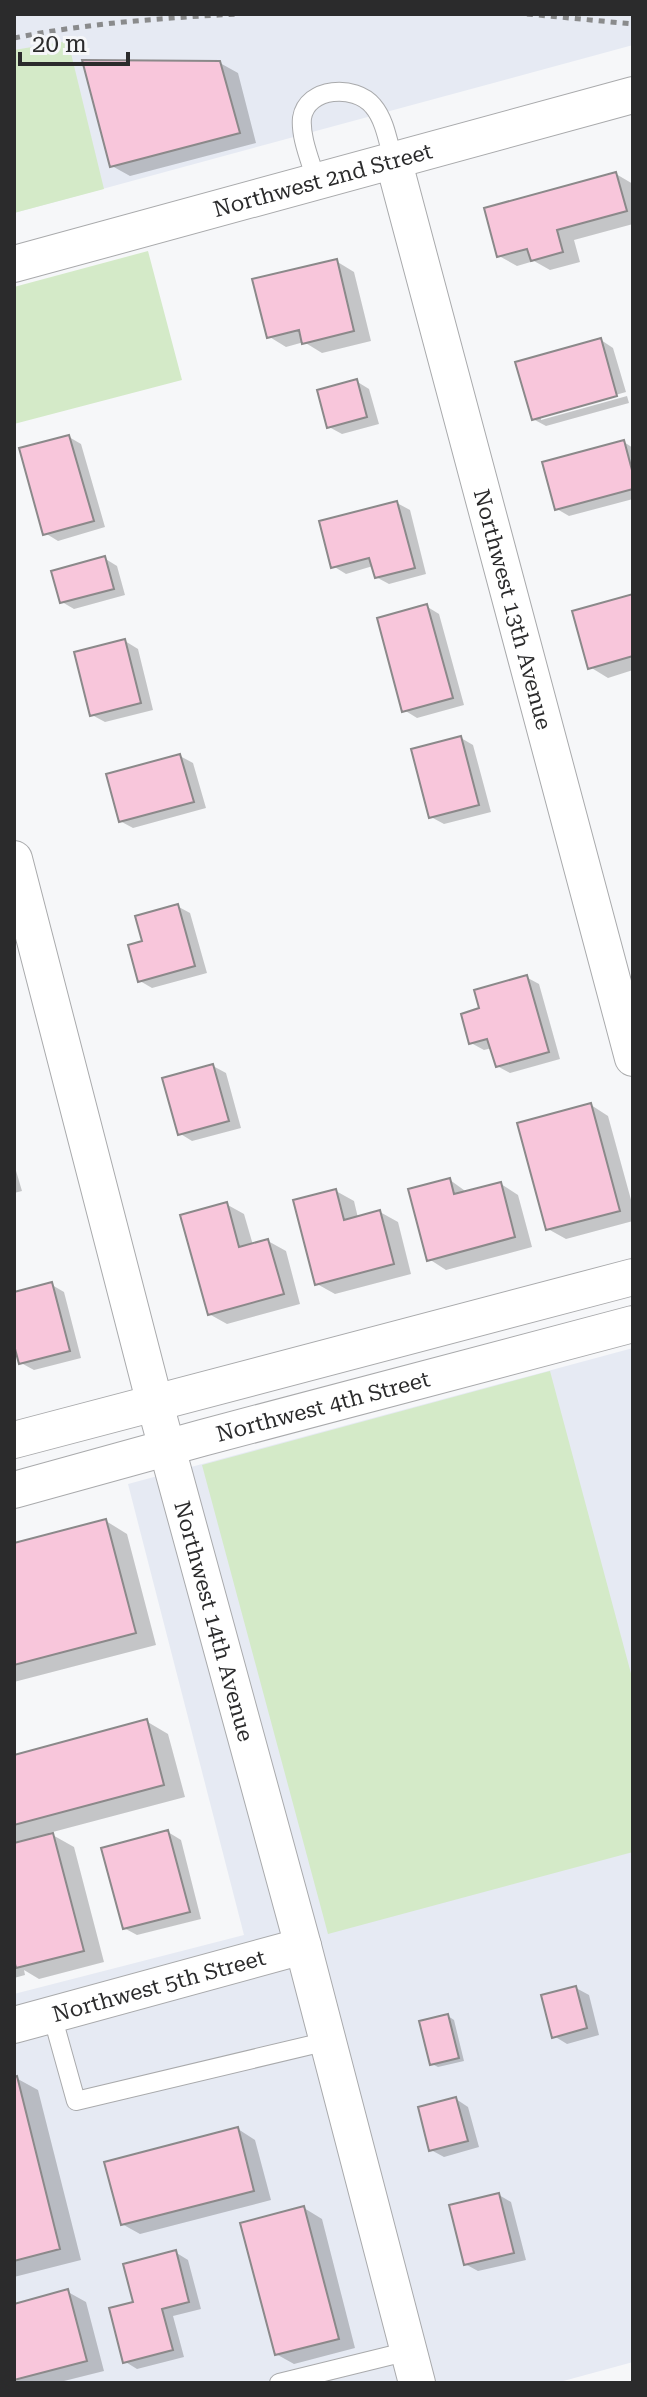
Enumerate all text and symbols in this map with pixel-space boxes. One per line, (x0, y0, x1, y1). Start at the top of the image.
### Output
scale bar (20, 16, 128, 66)
text: 20 m (32, 30, 87, 58)
street label: Northwest 2nd Street (210, 138, 435, 222)
street label: Northwest 13th Avenue (469, 486, 557, 732)
street label: Northwest 4th Street (213, 1366, 432, 1446)
street label: Northwest 14th Avenue (170, 1498, 259, 1744)
street label: Northwest 5th Street (49, 1944, 268, 2027)

